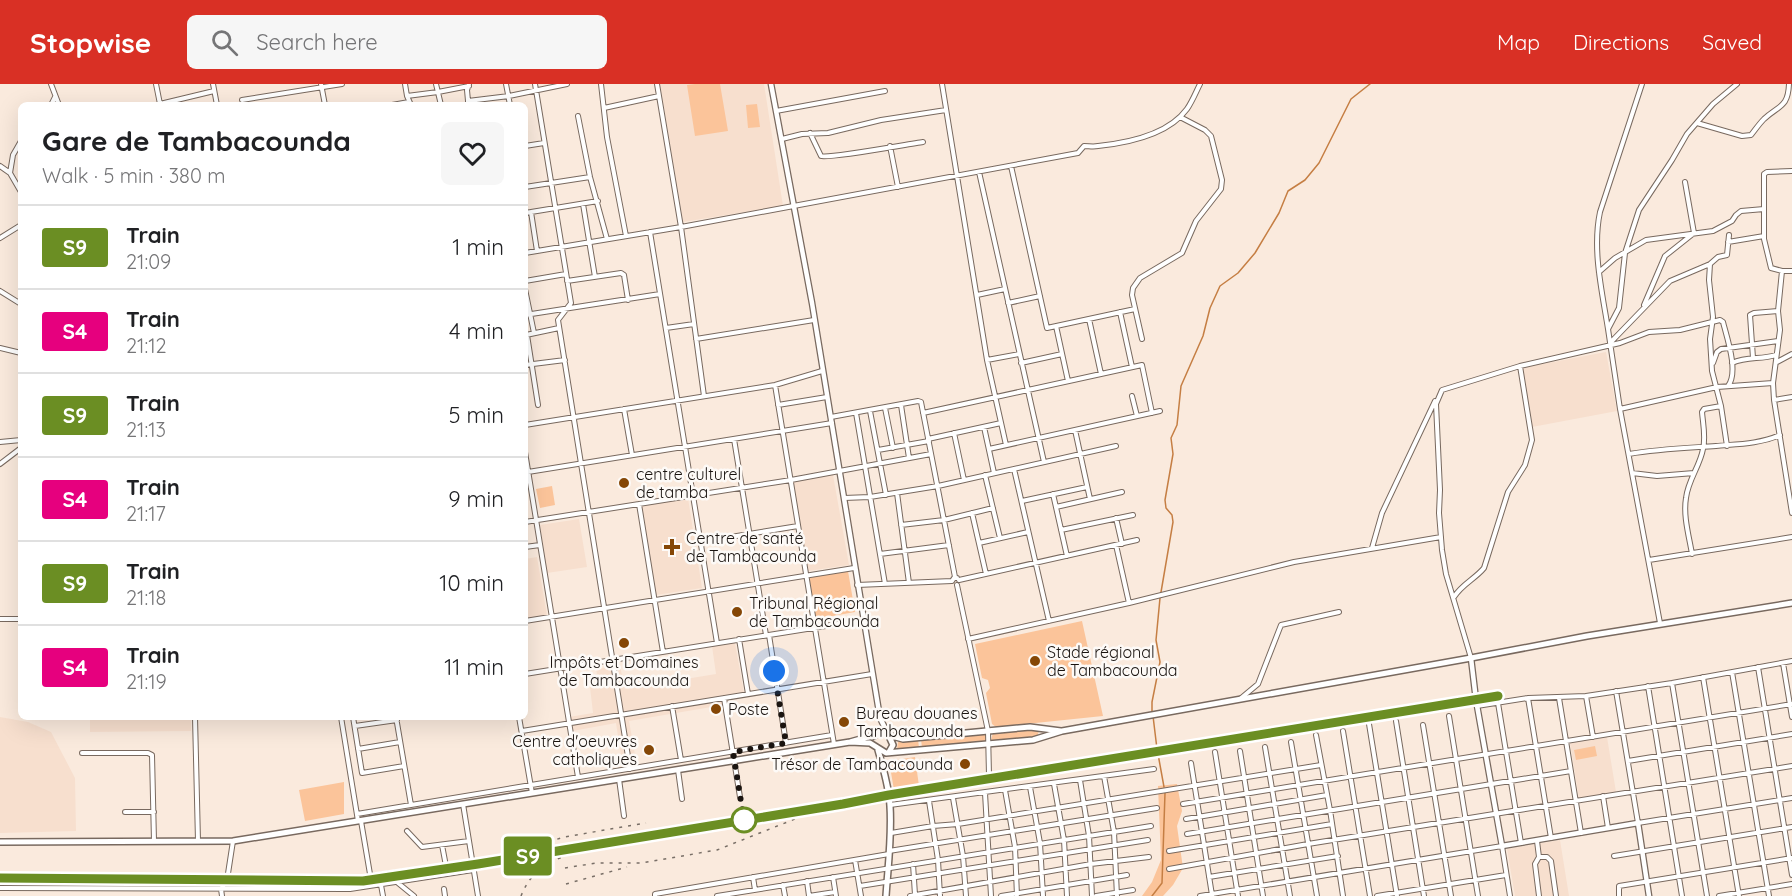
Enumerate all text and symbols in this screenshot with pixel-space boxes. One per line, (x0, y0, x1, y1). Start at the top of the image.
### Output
search box (187, 15, 607, 69)
text: Stopwise (30, 25, 151, 60)
icon: search (208, 26, 241, 59)
text: Search here (256, 28, 378, 56)
text: Map (1497, 29, 1540, 55)
text: Directions (1573, 29, 1669, 55)
text: Saved (1702, 29, 1762, 55)
button: heart (441, 122, 504, 185)
text: Gare de Tambacounda (42, 123, 351, 158)
text: Walk · 5 min · 380 m (42, 163, 226, 188)
text: Train (126, 221, 180, 249)
text: 1 min (452, 233, 504, 261)
text: S9 (63, 234, 87, 260)
text: 21:09 (126, 249, 171, 274)
text: Train (126, 305, 180, 333)
text: 4 min (449, 317, 504, 345)
text: S4 (63, 318, 87, 344)
text: 21:12 (126, 333, 167, 358)
text: Train (126, 389, 180, 417)
text: 5 min (449, 401, 504, 429)
text: S9 (63, 402, 87, 428)
text: 21:13 (126, 417, 166, 442)
place label: centre culturel de tamba (636, 464, 741, 502)
text: Train (126, 473, 180, 501)
marker: centre culturel de tamba (617, 476, 631, 490)
text: 9 min (448, 485, 504, 513)
text: S4 (63, 486, 87, 512)
text: 21:17 (126, 501, 166, 526)
place label: Centre de santé de Tambacounda (686, 528, 817, 566)
marker: Centre de santé de Tambacounda (663, 538, 681, 556)
text: Train (126, 557, 180, 585)
text: 10 min (439, 569, 504, 597)
text: S9 (63, 570, 87, 596)
text: 21:18 (126, 585, 166, 610)
place label: Tribunal Régional de Tambacounda (749, 593, 880, 631)
marker: Tribunal Régional de Tambacounda (730, 605, 744, 619)
marker: Impôts et Domaines de Tambacounda (617, 636, 631, 650)
text: Train (126, 641, 180, 669)
place label: Stade régional de Tambacounda (1047, 642, 1178, 680)
place label: Impôts et Domaines de Tambacounda (549, 652, 699, 690)
text: 11 min (444, 653, 504, 681)
text: S4 (63, 654, 87, 680)
marker: Stade régional de Tambacounda (1028, 654, 1042, 668)
your location (759, 656, 789, 686)
text: 21:19 (126, 669, 167, 694)
place label: Poste (728, 699, 769, 719)
marker: Poste (709, 702, 723, 716)
place label: Bureau douanes Tambacounda (856, 703, 977, 741)
marker: Bureau douanes Tambacounda (837, 715, 851, 729)
place label: Centre d'oeuvres catholiques (512, 731, 637, 769)
marker: Centre d'oeuvres catholiques (642, 743, 656, 757)
place label: Trésor de Tambacounda (771, 754, 953, 774)
marker: Trésor de Tambacounda (958, 757, 972, 771)
unlabelled marker (731, 807, 757, 833)
line badge: S9 (501, 836, 555, 876)
text: S9 (516, 843, 540, 869)

